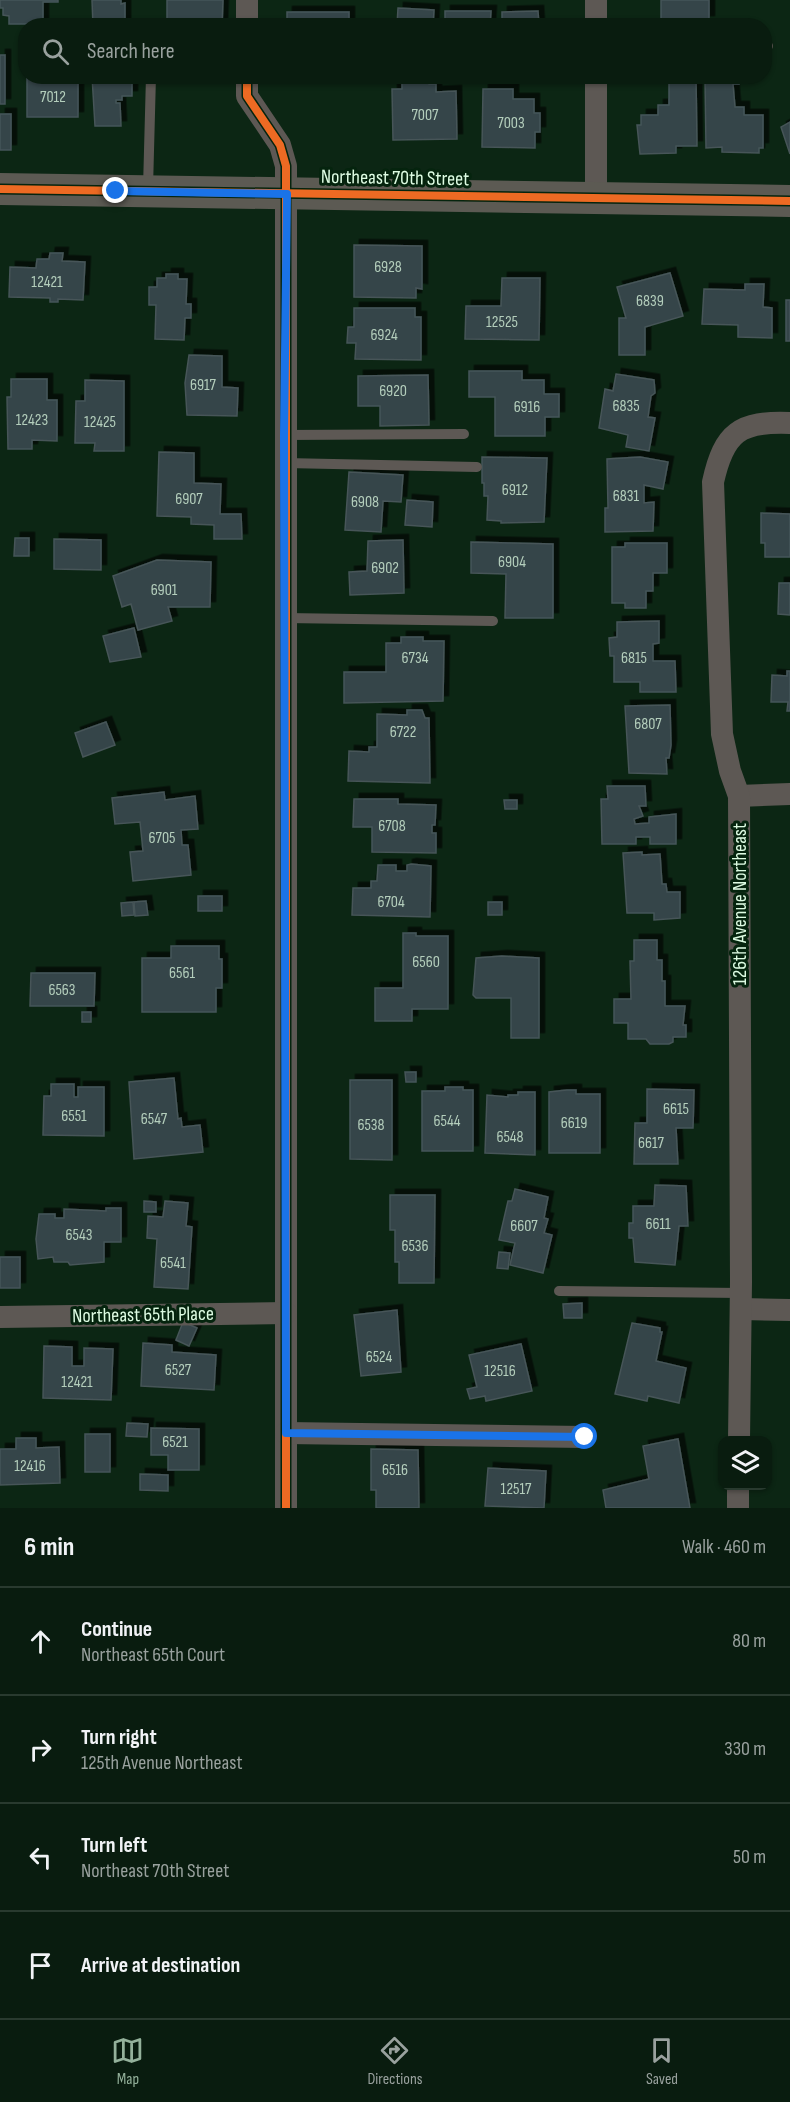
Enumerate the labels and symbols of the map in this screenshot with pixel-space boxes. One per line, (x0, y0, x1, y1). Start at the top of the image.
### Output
house number: 7012 (40, 88, 66, 107)
house number: 7007 (412, 106, 439, 125)
house number: 7003 (497, 114, 525, 133)
street label: Northeast 70th Street (321, 165, 469, 191)
route end (102, 177, 128, 203)
house number: 6928 (374, 258, 402, 277)
house number: 12421 (31, 273, 63, 292)
house number: 6839 (636, 292, 664, 311)
house number: 12525 (486, 313, 518, 332)
house number: 6924 (370, 326, 398, 345)
house number: 6917 (190, 376, 217, 395)
house number: 6920 (379, 382, 407, 401)
house number: 6835 (612, 397, 640, 416)
house number: 6916 (514, 398, 540, 417)
house number: 12423 (16, 411, 48, 430)
house number: 12425 (84, 413, 116, 432)
house number: 6912 (502, 481, 528, 500)
house number: 6831 (613, 487, 640, 506)
house number: 6907 (175, 490, 203, 509)
house number: 6908 (351, 493, 379, 512)
house number: 6904 (498, 553, 526, 572)
house number: 6902 (371, 559, 399, 578)
house number: 6901 (151, 581, 178, 600)
house number: 6734 (402, 649, 429, 668)
house number: 6815 (621, 649, 647, 668)
house number: 6807 (634, 715, 662, 734)
house number: 6722 (390, 723, 416, 742)
house number: 6708 (378, 817, 406, 836)
street label: 126th Avenue Northeast (728, 823, 752, 985)
house number: 6705 (149, 829, 175, 848)
house number: 6704 (377, 893, 405, 912)
house number: 6560 (412, 953, 440, 972)
house number: 6561 (169, 964, 195, 983)
house number: 6563 (48, 981, 76, 1000)
house number: 6615 (663, 1100, 689, 1119)
house number: 6551 (61, 1107, 87, 1126)
house number: 6547 (141, 1110, 168, 1129)
house number: 6544 (434, 1112, 461, 1131)
house number: 6619 (561, 1114, 587, 1133)
house number: 6538 (357, 1116, 385, 1135)
house number: 6548 (496, 1128, 524, 1147)
house number: 6617 (638, 1134, 665, 1153)
house number: 6611 (645, 1215, 671, 1234)
house number: 6607 (510, 1217, 538, 1236)
house number: 6543 (66, 1226, 92, 1245)
house number: 6536 (401, 1237, 429, 1256)
house number: 6541 (160, 1254, 186, 1273)
street label: Northeast 65th Place (72, 1302, 214, 1328)
house number: 6524 (366, 1348, 393, 1367)
house number: 6527 (165, 1361, 192, 1380)
house number: 12516 (484, 1362, 516, 1381)
house number: 12421 (61, 1373, 93, 1392)
route start (571, 1423, 597, 1449)
house number: 6521 (162, 1433, 188, 1452)
house number: 12416 (14, 1457, 46, 1476)
house number: 6516 (382, 1461, 408, 1480)
house number: 12517 (501, 1480, 532, 1499)

